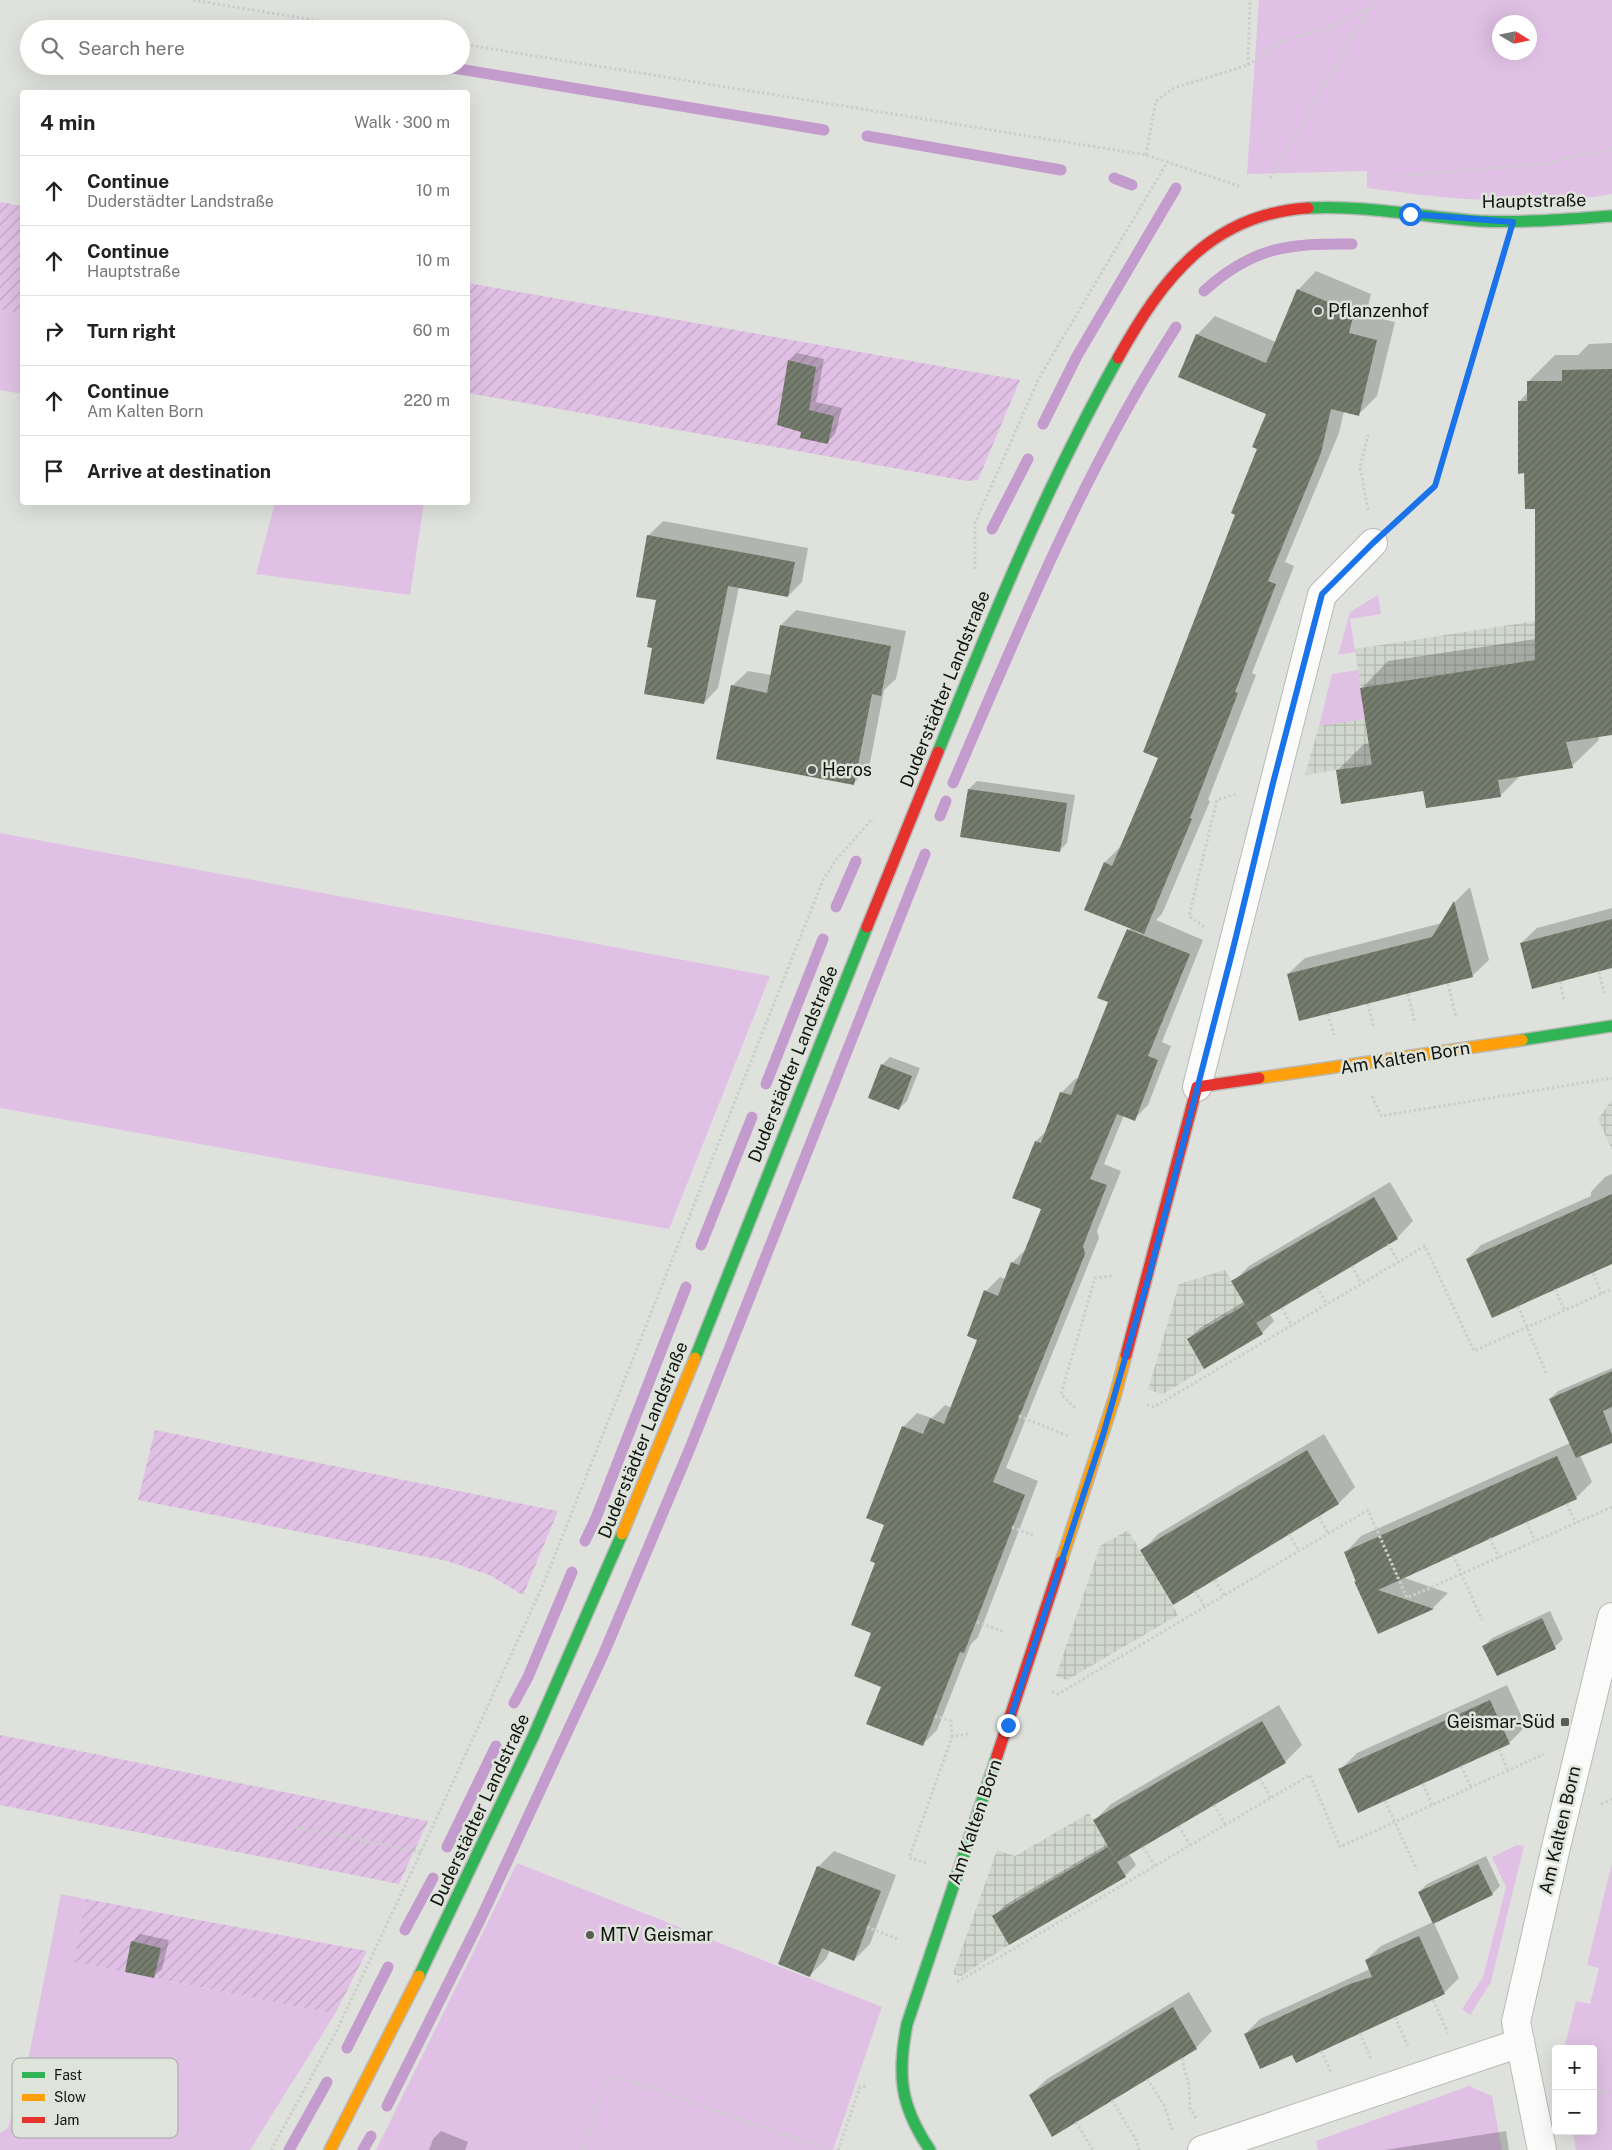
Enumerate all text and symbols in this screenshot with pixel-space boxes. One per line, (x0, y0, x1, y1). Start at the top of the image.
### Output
north arrow (1492, 15, 1537, 60)
search box (20, 20, 470, 75)
icon: search (38, 34, 66, 62)
text: Search here (78, 37, 185, 59)
text: 4 min (40, 110, 95, 135)
text: Walk · 300 m (354, 113, 450, 132)
text: Continue (87, 170, 169, 192)
icon: ahead (40, 177, 68, 205)
text: 10 m (416, 181, 450, 200)
street label: Hauptstraße (1481, 189, 1587, 212)
text: Duderstädter Landstraße (87, 192, 274, 211)
route start (1399, 203, 1422, 226)
text: Continue (87, 240, 169, 262)
icon: ahead (40, 247, 68, 275)
text: 10 m (416, 251, 450, 270)
text: Hauptstraße (87, 262, 180, 281)
place label: Pflanzenhof (1328, 300, 1429, 321)
marker: Pflanzenhof (1312, 305, 1324, 317)
icon: right (40, 317, 68, 345)
text: Turn right (87, 320, 176, 342)
text: 60 m (413, 321, 450, 340)
text: Continue (87, 380, 169, 402)
icon: ahead (40, 387, 68, 415)
text: 220 m (403, 391, 450, 410)
text: Am Kalten Born (87, 402, 203, 421)
icon: arrive (40, 457, 68, 485)
text: Arrive at destination (87, 460, 271, 482)
street label: Duderstädter Landstraße (895, 587, 994, 790)
place label: Heros (822, 759, 872, 780)
marker: Heros (806, 764, 818, 776)
street label: Duderstädter Landstraße (743, 962, 842, 1165)
street label: Am Kalten Born (1339, 1037, 1471, 1078)
street label: Duderstädter Landstraße (593, 1338, 692, 1541)
street label: Duderstädter Landstraße (426, 1710, 534, 1910)
place label: Geismar-Süd (1447, 1711, 1555, 1732)
route end (997, 1714, 1020, 1737)
marker: Geismar-Süd (1559, 1716, 1571, 1728)
street label: Am Kalten Born (943, 1756, 1006, 1887)
street label: Am Kalten Born (1535, 1764, 1584, 1896)
place label: MTV Geismar (600, 1924, 713, 1945)
marker: MTV Geismar (584, 1929, 596, 1941)
map controls (1552, 2045, 1597, 2135)
button: + (1552, 2045, 1597, 2090)
legend (12, 2058, 178, 2138)
text: Fast (54, 2067, 82, 2083)
text: Slow (54, 2089, 86, 2105)
button: − (1552, 2090, 1597, 2135)
text: Jam (54, 2112, 79, 2128)

